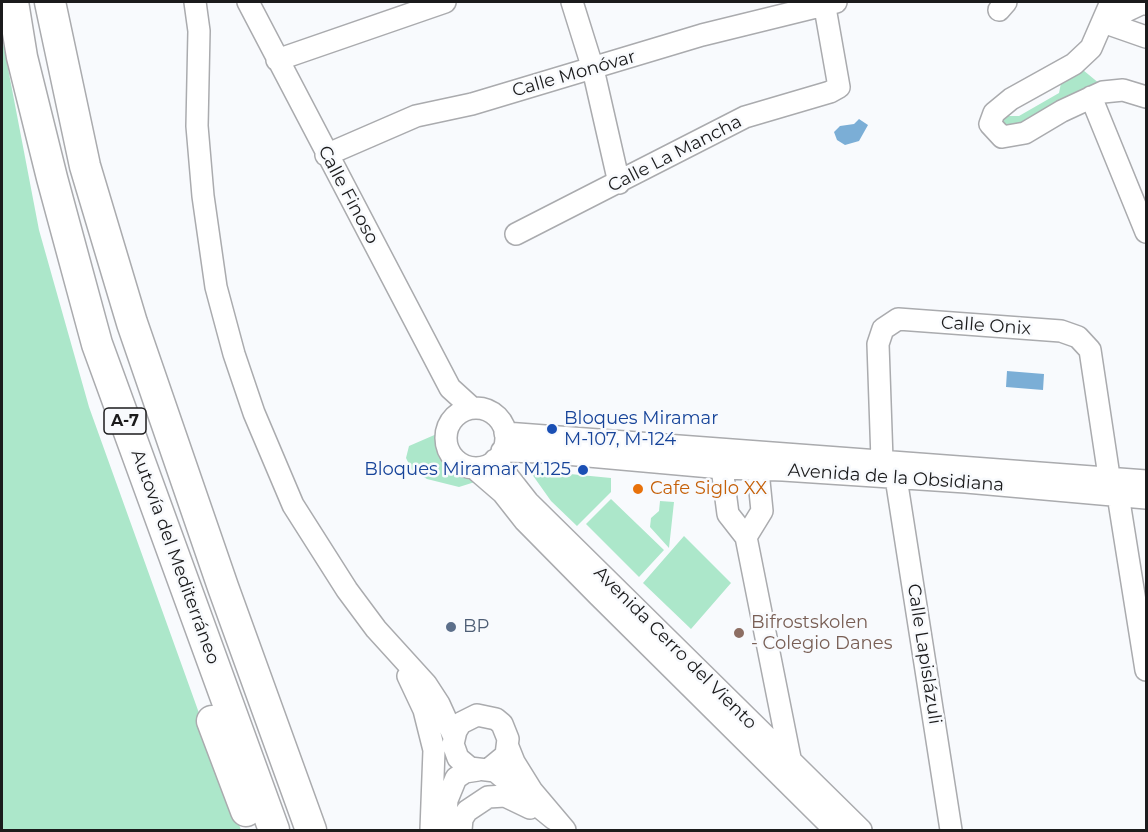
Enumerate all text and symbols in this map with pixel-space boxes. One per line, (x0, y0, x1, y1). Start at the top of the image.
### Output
street label: Calle Monóvar (510, 46, 638, 102)
street label: Calle La Mancha (605, 111, 745, 197)
street label: Calle Finoso (313, 142, 383, 248)
street label: Calle Onix (940, 312, 1032, 340)
road number: A-7 (104, 408, 146, 434)
place label: Bloques Miramar M-107, M-124 (564, 408, 718, 450)
marker: Bloques Miramar M-107, M-124 (545, 422, 559, 436)
street label: Autovía del Mediterráneo (126, 447, 224, 667)
place label: Bloques Miramar M.125 (364, 459, 571, 481)
street label: Avenida de la Obsidiana (787, 460, 1005, 496)
marker: Bloques Miramar M.125 (576, 463, 590, 477)
place label: Cafe Siglo XX (650, 478, 767, 500)
marker: Cafe Siglo XX (631, 482, 645, 496)
street label: Avenida Cerro del Viento (589, 562, 761, 734)
street label: Calle Lapislázuli (902, 582, 946, 726)
place label: Bifrostskolen - Colegio Danes (751, 612, 892, 654)
place label: BP (463, 616, 489, 638)
marker: BP (444, 620, 458, 634)
marker: Bifrostskolen - Colegio Danes (732, 626, 746, 640)

